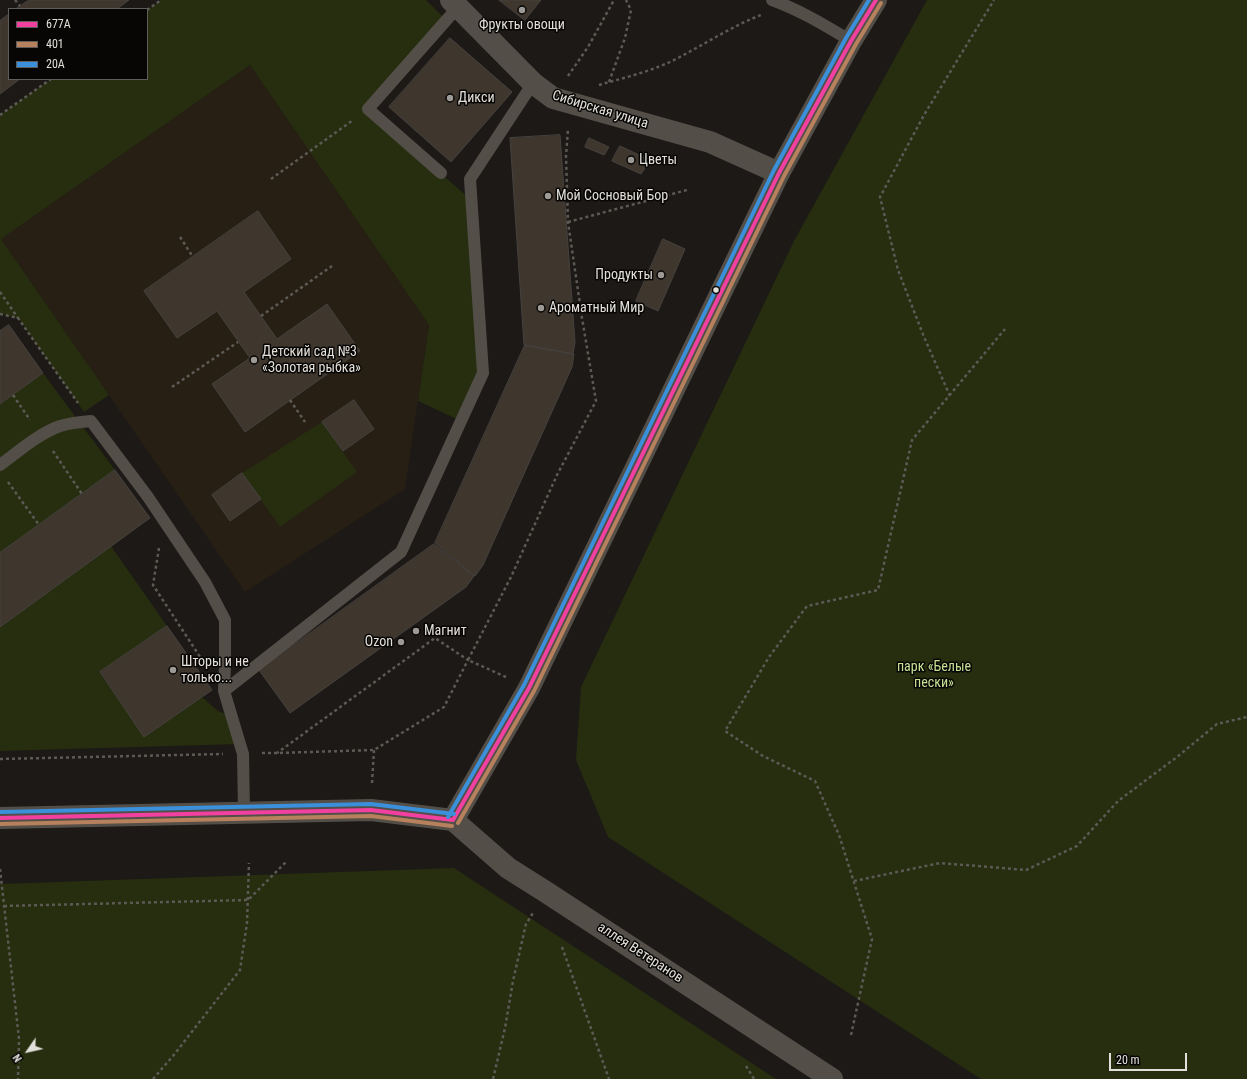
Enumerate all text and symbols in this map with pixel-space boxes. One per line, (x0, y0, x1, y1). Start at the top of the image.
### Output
marker: Фрукты овощи (517, 5, 527, 15)
legend (8, 8, 148, 80)
text: 677А (46, 17, 71, 31)
place label: Фрукты овощи (479, 17, 565, 33)
text: 401 (46, 37, 64, 51)
text: 20А (46, 57, 65, 71)
street label: Сибирская улица (550, 87, 650, 133)
place label: Дикси (458, 90, 495, 106)
marker: Дикси (445, 93, 455, 103)
place label: Цветы (639, 152, 677, 168)
marker: Цветы (626, 155, 636, 165)
place label: Мой Сосновый Бор (556, 188, 668, 204)
marker: Мой Сосновый Бор (543, 191, 553, 201)
place label: Продукты (595, 267, 653, 283)
marker: Продукты (656, 270, 666, 280)
unlabelled marker (711, 285, 721, 295)
place label: Ароматный Мир (549, 300, 644, 316)
marker: Ароматный Мир (536, 303, 546, 313)
place label: Детский сад №3 «Золотая рыбка» (262, 344, 361, 376)
marker: Детский сад №3 «Золотая рыбка» (249, 355, 259, 365)
place label: Магнит (424, 623, 467, 639)
marker: Магнит (411, 626, 421, 636)
place label: Ozon (365, 634, 393, 650)
marker: Ozon (396, 637, 406, 647)
place label: Шторы и не только... (181, 654, 249, 686)
park label: парк «Белые пески» (897, 659, 971, 692)
marker: Шторы и не только... (168, 665, 178, 675)
street label: аллея Ветеранов (594, 919, 686, 987)
north arrow (8, 1031, 48, 1071)
scale bar (1111, 1045, 1189, 1071)
text: N (10, 1052, 25, 1064)
text: 20 m (1116, 1053, 1140, 1067)

